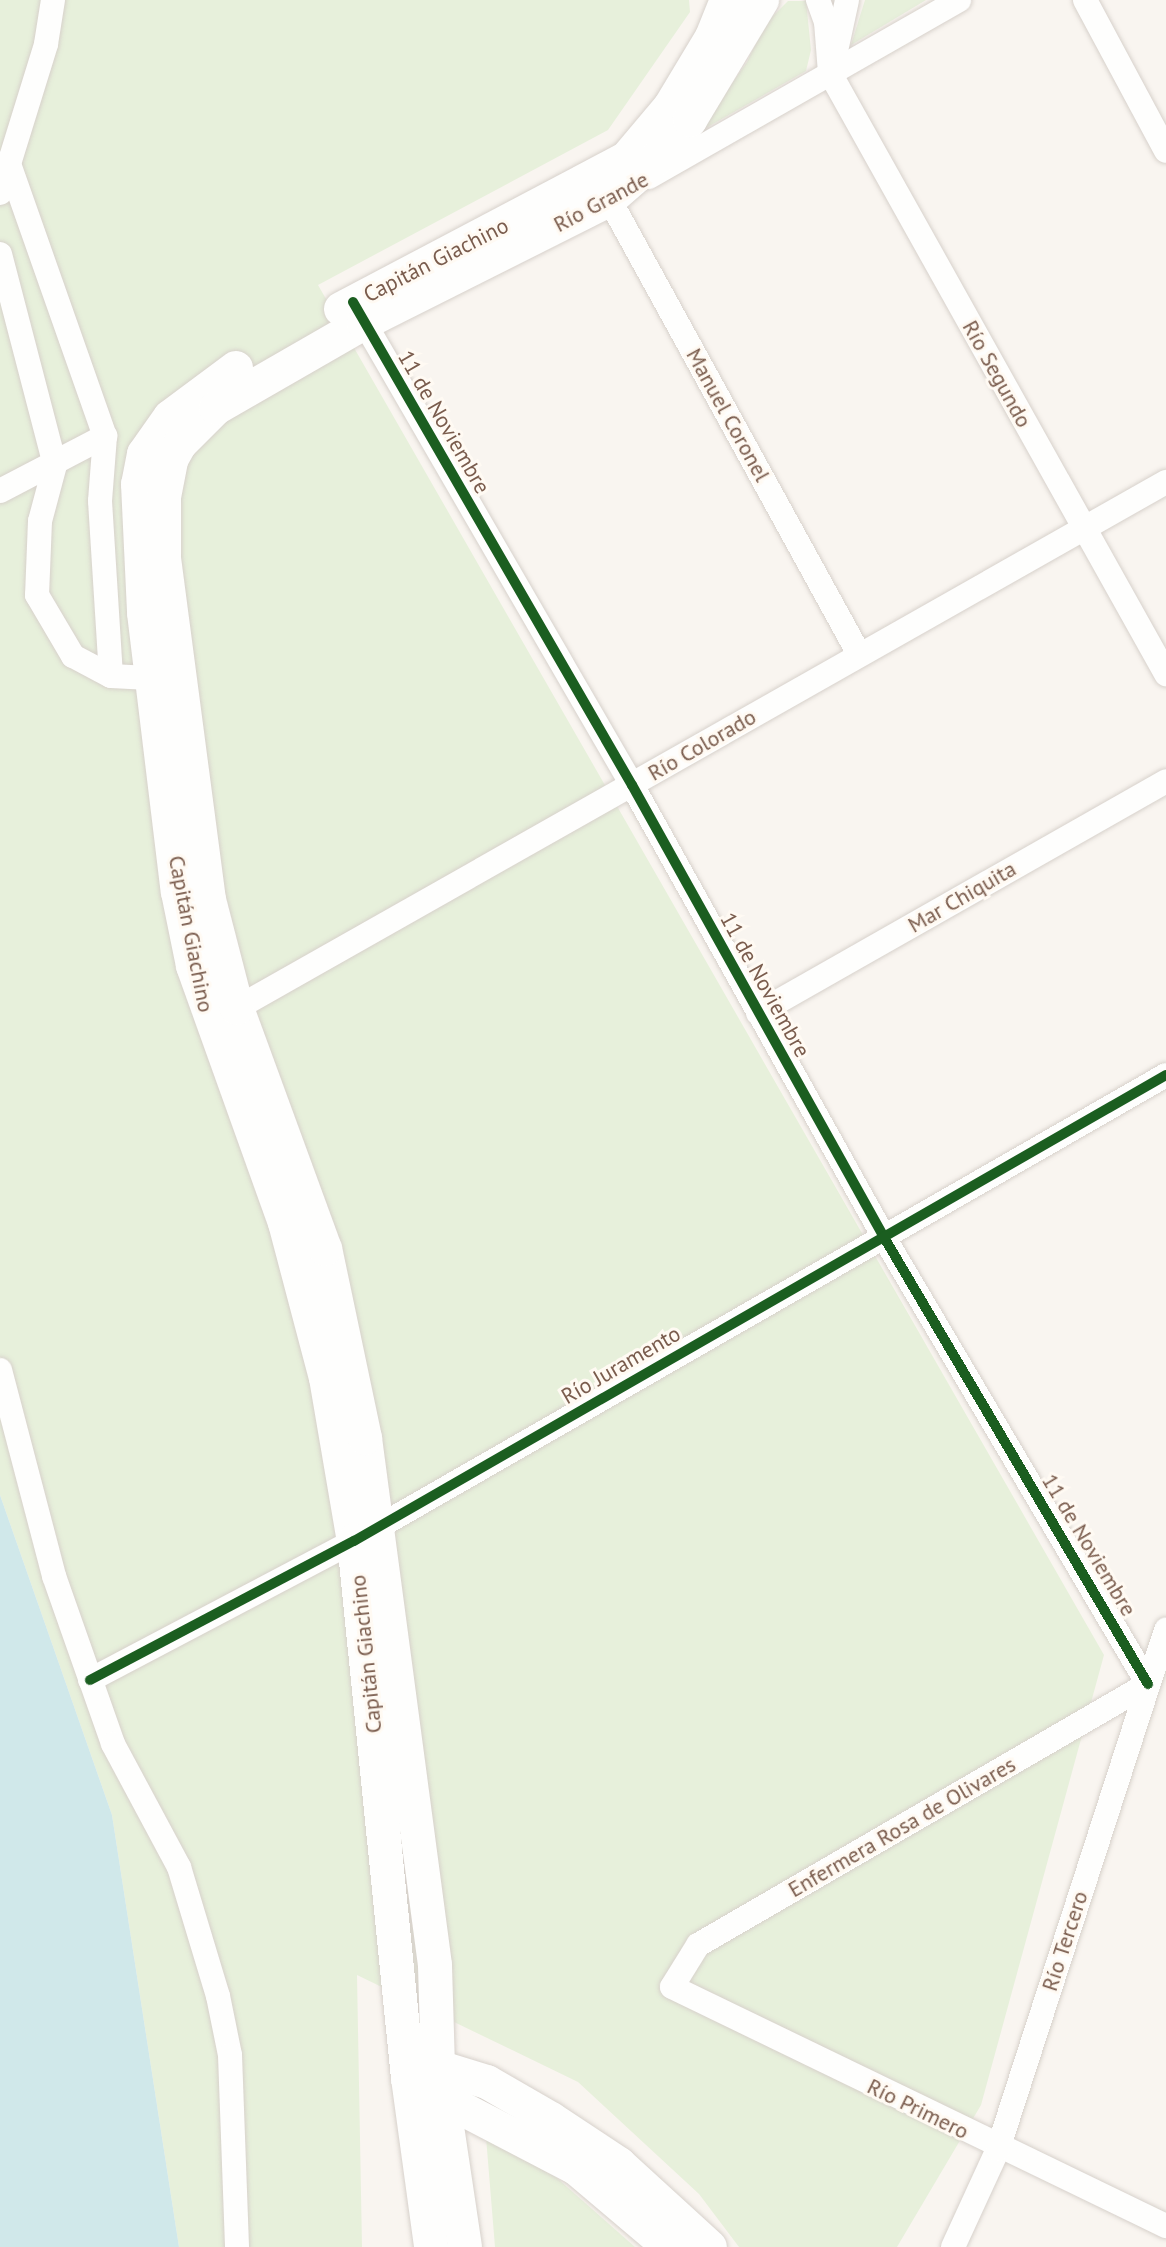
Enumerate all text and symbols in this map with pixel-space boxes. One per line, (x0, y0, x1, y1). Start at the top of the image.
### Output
street label: Río Grande (549, 166, 653, 238)
street label: Capitán Giachino (359, 212, 513, 308)
street label: Río Segundo (957, 316, 1037, 432)
street label: Manuel Coronel (681, 344, 775, 486)
street label: 11 de Noviembre (392, 346, 496, 498)
street label: Río Colorado (643, 704, 761, 786)
street label: Capitán Giachino (163, 853, 219, 1015)
street label: Mar Chiquita (903, 856, 1021, 938)
street label: 11 de Noviembre (714, 908, 816, 1062)
street label: Río Juramento (557, 1320, 685, 1410)
street label: 11 de Noviembre (1036, 1469, 1142, 1621)
street label: Capitán Giachino (345, 1573, 387, 1735)
street label: Enfermera Rosa de Olivares (784, 1751, 1020, 1903)
street label: Río Tercero (1036, 1887, 1094, 1995)
street label: Río Primero (863, 2073, 973, 2145)

